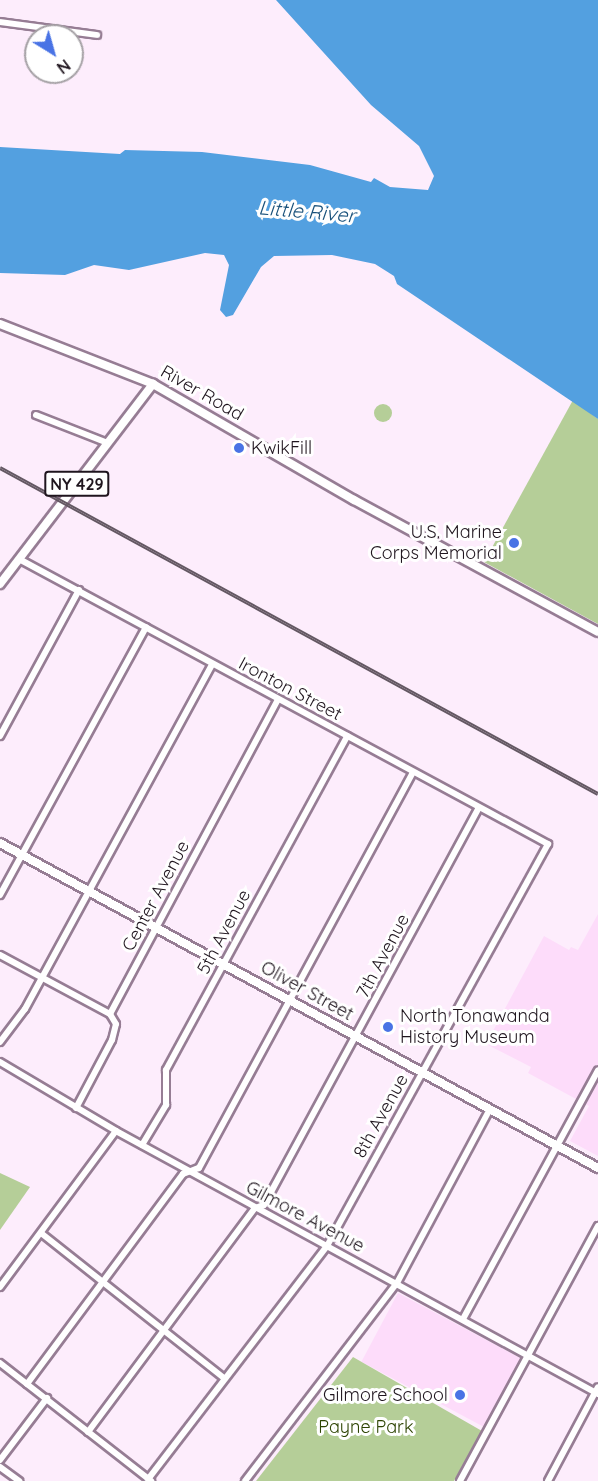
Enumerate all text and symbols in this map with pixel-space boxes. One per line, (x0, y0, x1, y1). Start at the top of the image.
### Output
north arrow (24, 24, 84, 84)
text: N (53, 55, 74, 78)
water label: Little River (258, 195, 356, 227)
street label: River Road (157, 361, 247, 425)
place label: KwikFill (251, 437, 312, 459)
marker: KwikFill (232, 441, 246, 455)
road number: NY 429 (44, 471, 110, 497)
place label: U.S. Marine Corps Memorial (370, 522, 502, 564)
marker: U.S. Marine Corps Memorial (507, 536, 521, 550)
street label: Ironton Street (235, 653, 345, 725)
street label: Center Avenue (118, 837, 194, 955)
street label: 5th Avenue (193, 886, 255, 978)
street label: 7th Avenue (352, 910, 414, 1002)
street label: Oliver Street (257, 957, 357, 1025)
place label: North Tonawanda History Museum (400, 1006, 550, 1048)
marker: North Tonawanda History Museum (381, 1020, 395, 1034)
street label: 8th Avenue (349, 1070, 413, 1162)
street label: Gilmore Avenue (242, 1177, 368, 1257)
place label: Gilmore School (323, 1384, 448, 1406)
marker: Gilmore School (453, 1388, 467, 1402)
park label: Payne Park (318, 1416, 414, 1438)

